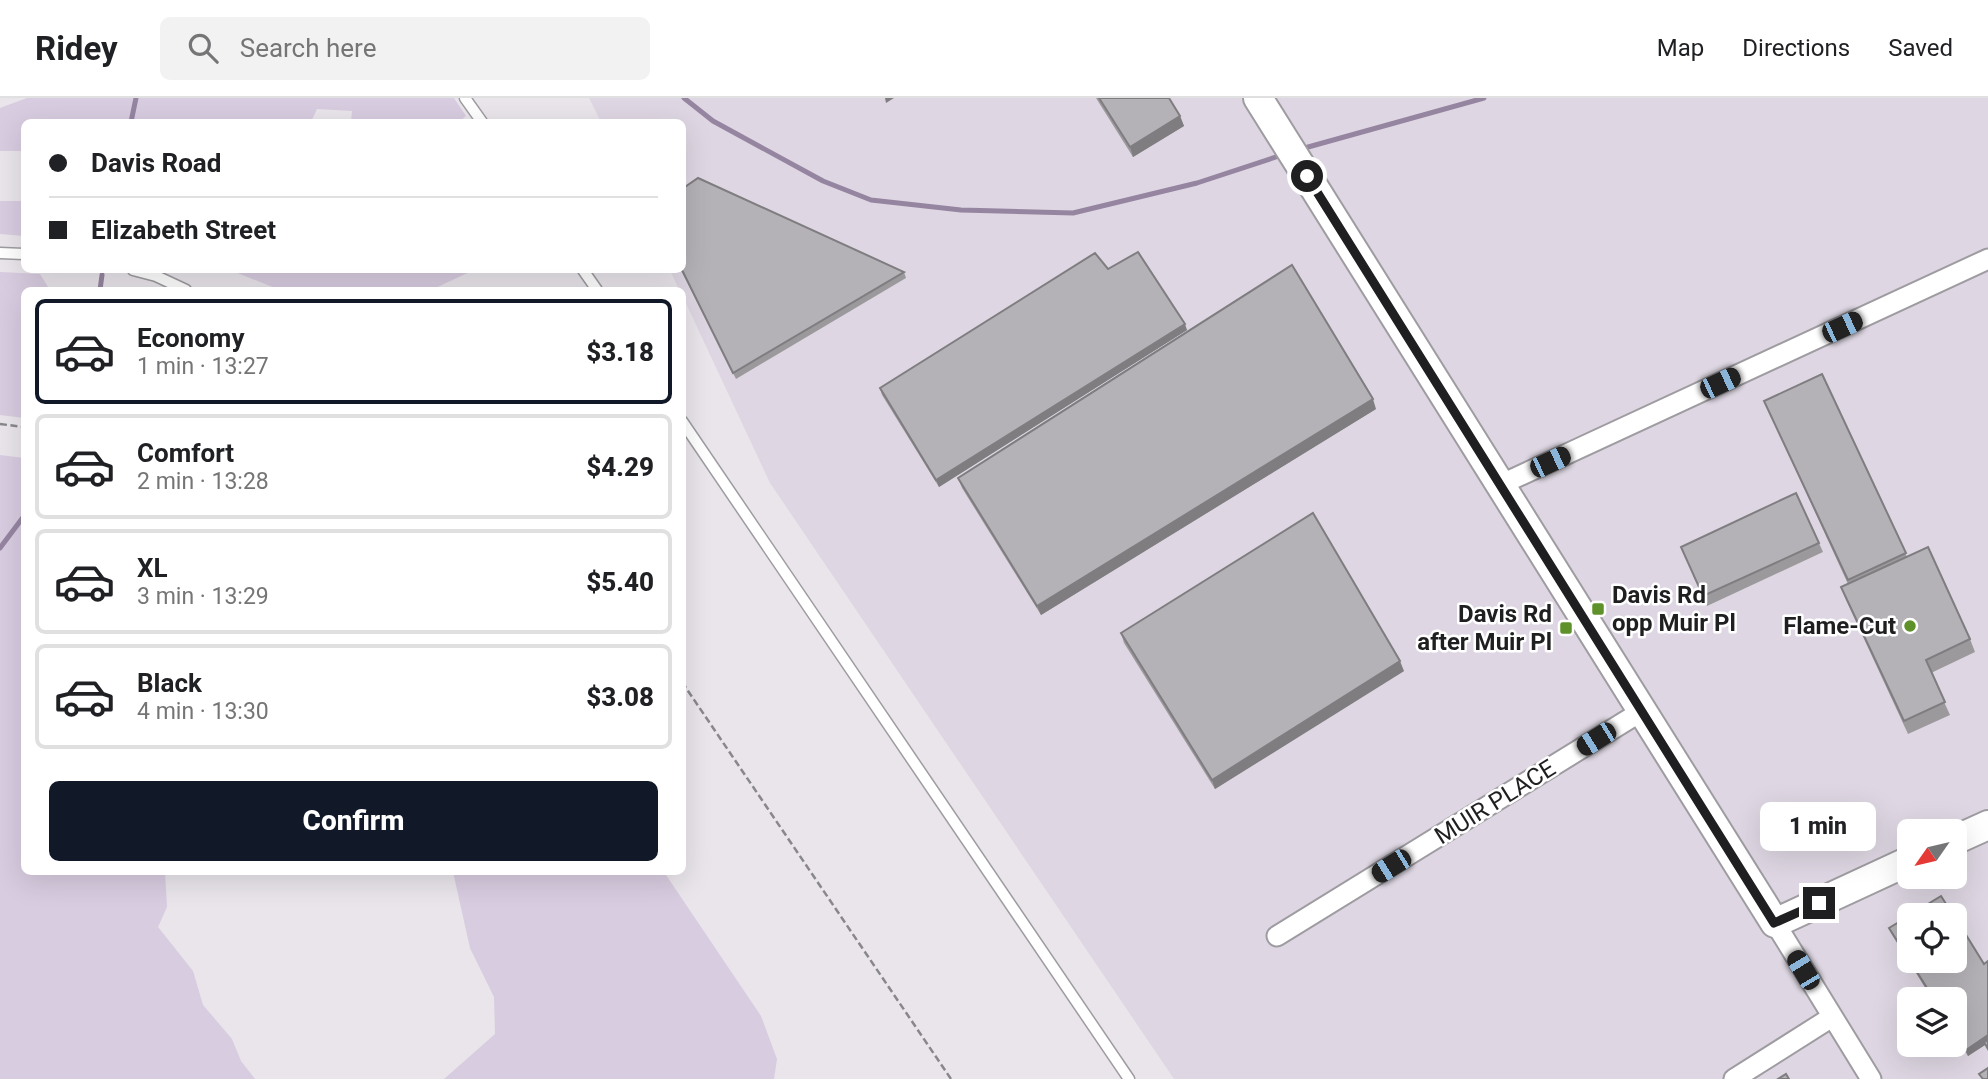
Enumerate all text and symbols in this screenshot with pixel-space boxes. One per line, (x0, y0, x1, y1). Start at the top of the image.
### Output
search box (160, 17, 650, 80)
text: Ridey (35, 29, 118, 68)
icon: search (184, 29, 222, 67)
text: Search here (240, 33, 376, 63)
text: Map (1657, 34, 1704, 62)
text: Directions (1742, 34, 1850, 62)
text: Saved (1888, 34, 1953, 62)
text: Davis Road (91, 148, 221, 178)
route start (1291, 160, 1323, 192)
text: Elizabeth Street (91, 215, 276, 245)
car (1819, 309, 1866, 345)
icon: car (53, 320, 116, 383)
text: Economy (137, 323, 244, 353)
text: $3.18 (586, 337, 654, 367)
text: 1 min · 13:27 (137, 353, 269, 380)
car (1697, 365, 1744, 401)
icon: car (53, 435, 116, 498)
text: Comfort (137, 438, 234, 468)
car (1527, 444, 1574, 480)
text: $4.29 (586, 452, 654, 482)
text: 2 min · 13:28 (137, 468, 269, 495)
icon: car (53, 550, 116, 613)
text: XL (137, 553, 168, 583)
text: $5.40 (586, 567, 654, 597)
place label: Davis Rd opp Muir Pl (1612, 581, 1736, 637)
text: 3 min · 13:29 (137, 583, 269, 610)
place label: Davis Rd after Muir Pl (1417, 600, 1552, 656)
marker: Davis Rd opp Muir Pl (1590, 601, 1606, 617)
place label: Flame-Cut (1783, 612, 1896, 640)
marker: Flame-Cut (1902, 618, 1918, 634)
marker: Davis Rd after Muir Pl (1558, 620, 1574, 636)
icon: car (53, 665, 116, 728)
text: Black (137, 668, 202, 698)
text: $3.08 (586, 682, 654, 712)
text: 4 min · 13:30 (137, 698, 269, 725)
car (1573, 719, 1620, 759)
street label: MUIR PLACE (1430, 754, 1560, 850)
button: Confirm (49, 781, 658, 861)
callout: 1 min (1761, 802, 1877, 850)
text: 1 min (1789, 813, 1847, 840)
north arrow (1897, 819, 1967, 889)
map controls (1897, 819, 1967, 1057)
car (1368, 846, 1415, 886)
route end (1803, 887, 1835, 919)
button: locate (1897, 903, 1967, 973)
car (1784, 947, 1823, 993)
button: layers (1897, 987, 1967, 1057)

